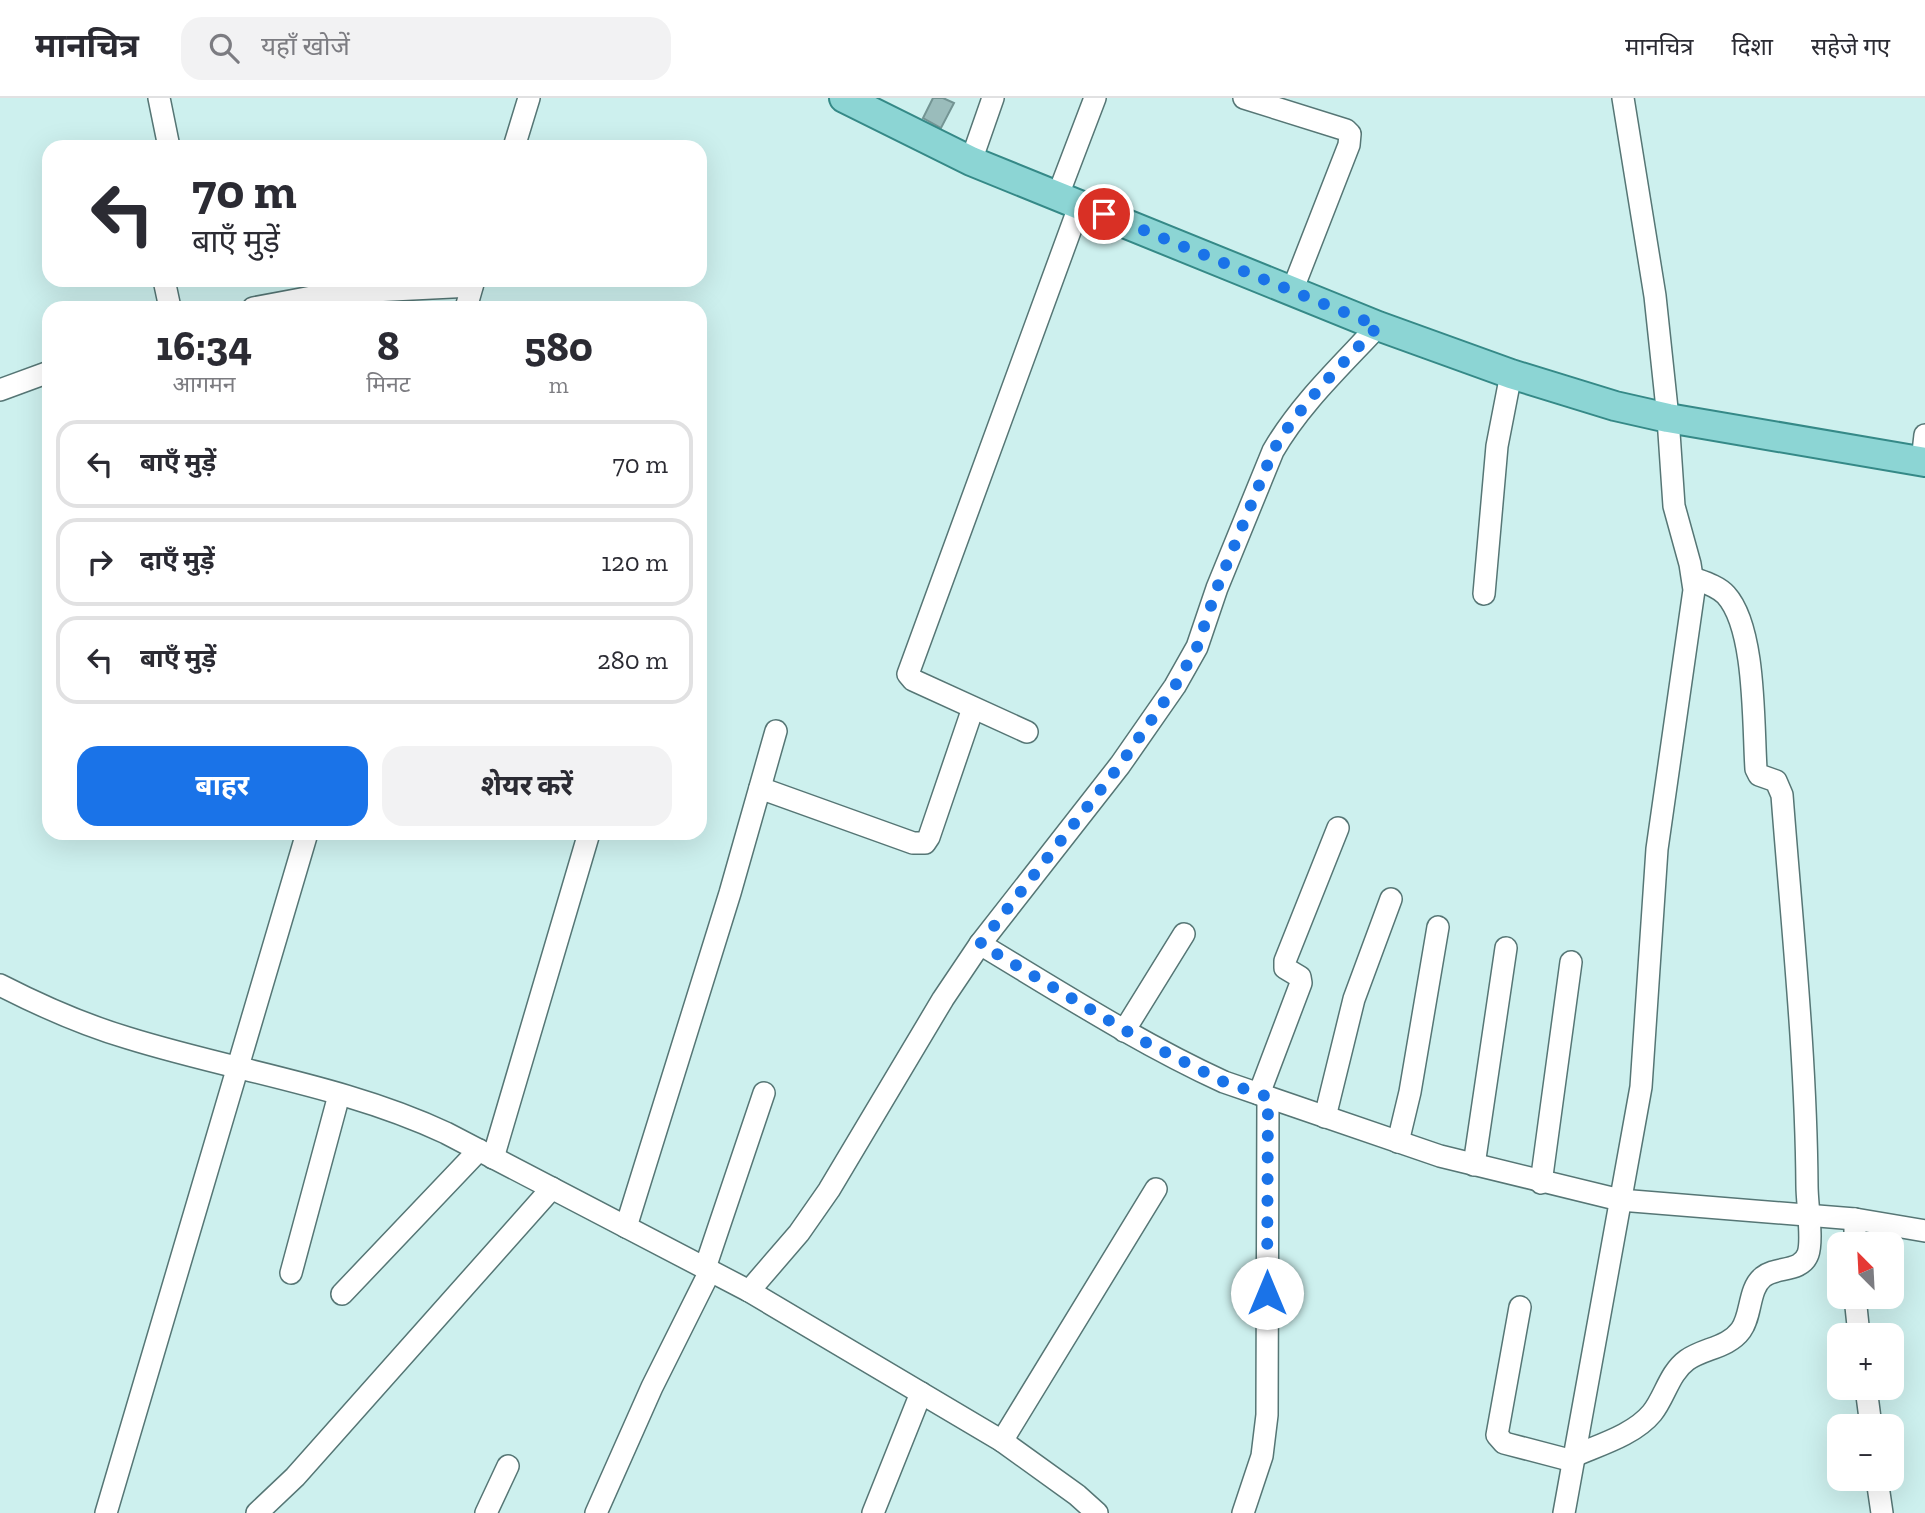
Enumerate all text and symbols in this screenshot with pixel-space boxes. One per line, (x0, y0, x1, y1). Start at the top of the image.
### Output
search box (181, 17, 671, 80)
text: मानचित्र (35, 26, 139, 65)
icon: search (205, 29, 243, 67)
text: यहाँ खोजें (261, 30, 350, 62)
text: मानचित्र (1625, 32, 1693, 61)
text: दिशा (1731, 32, 1773, 61)
text: सहेजे गए (1811, 32, 1890, 61)
text: 70 m (192, 162, 297, 221)
icon: left (77, 168, 168, 259)
pin (1074, 184, 1134, 244)
icon: arrive (1085, 195, 1123, 233)
text: बाएँ मुड़ें (192, 222, 280, 260)
text: 16:34 (156, 320, 252, 371)
text: 8 (377, 320, 400, 371)
text: 580 (524, 321, 593, 372)
text: आगमन (173, 370, 236, 398)
text: मिनट (366, 370, 410, 398)
text: m (549, 371, 569, 399)
icon: left (81, 445, 119, 483)
text: बाएँ मुड़ें (140, 446, 216, 478)
text: 70 m (612, 448, 668, 480)
icon: right (81, 543, 119, 581)
text: दाएँ मुड़ें (140, 544, 215, 576)
text: 120 m (601, 546, 668, 578)
icon: left (81, 641, 119, 679)
text: बाएँ मुड़ें (140, 642, 216, 674)
text: 280 m (597, 644, 668, 676)
button: बाहर (77, 746, 368, 826)
button: शेयर करें (382, 746, 672, 826)
north arrow (1827, 1232, 1904, 1309)
map controls (1827, 1232, 1904, 1491)
position arrow (1230, 1256, 1304, 1330)
button: + (1827, 1323, 1904, 1400)
button: − (1827, 1414, 1904, 1491)

